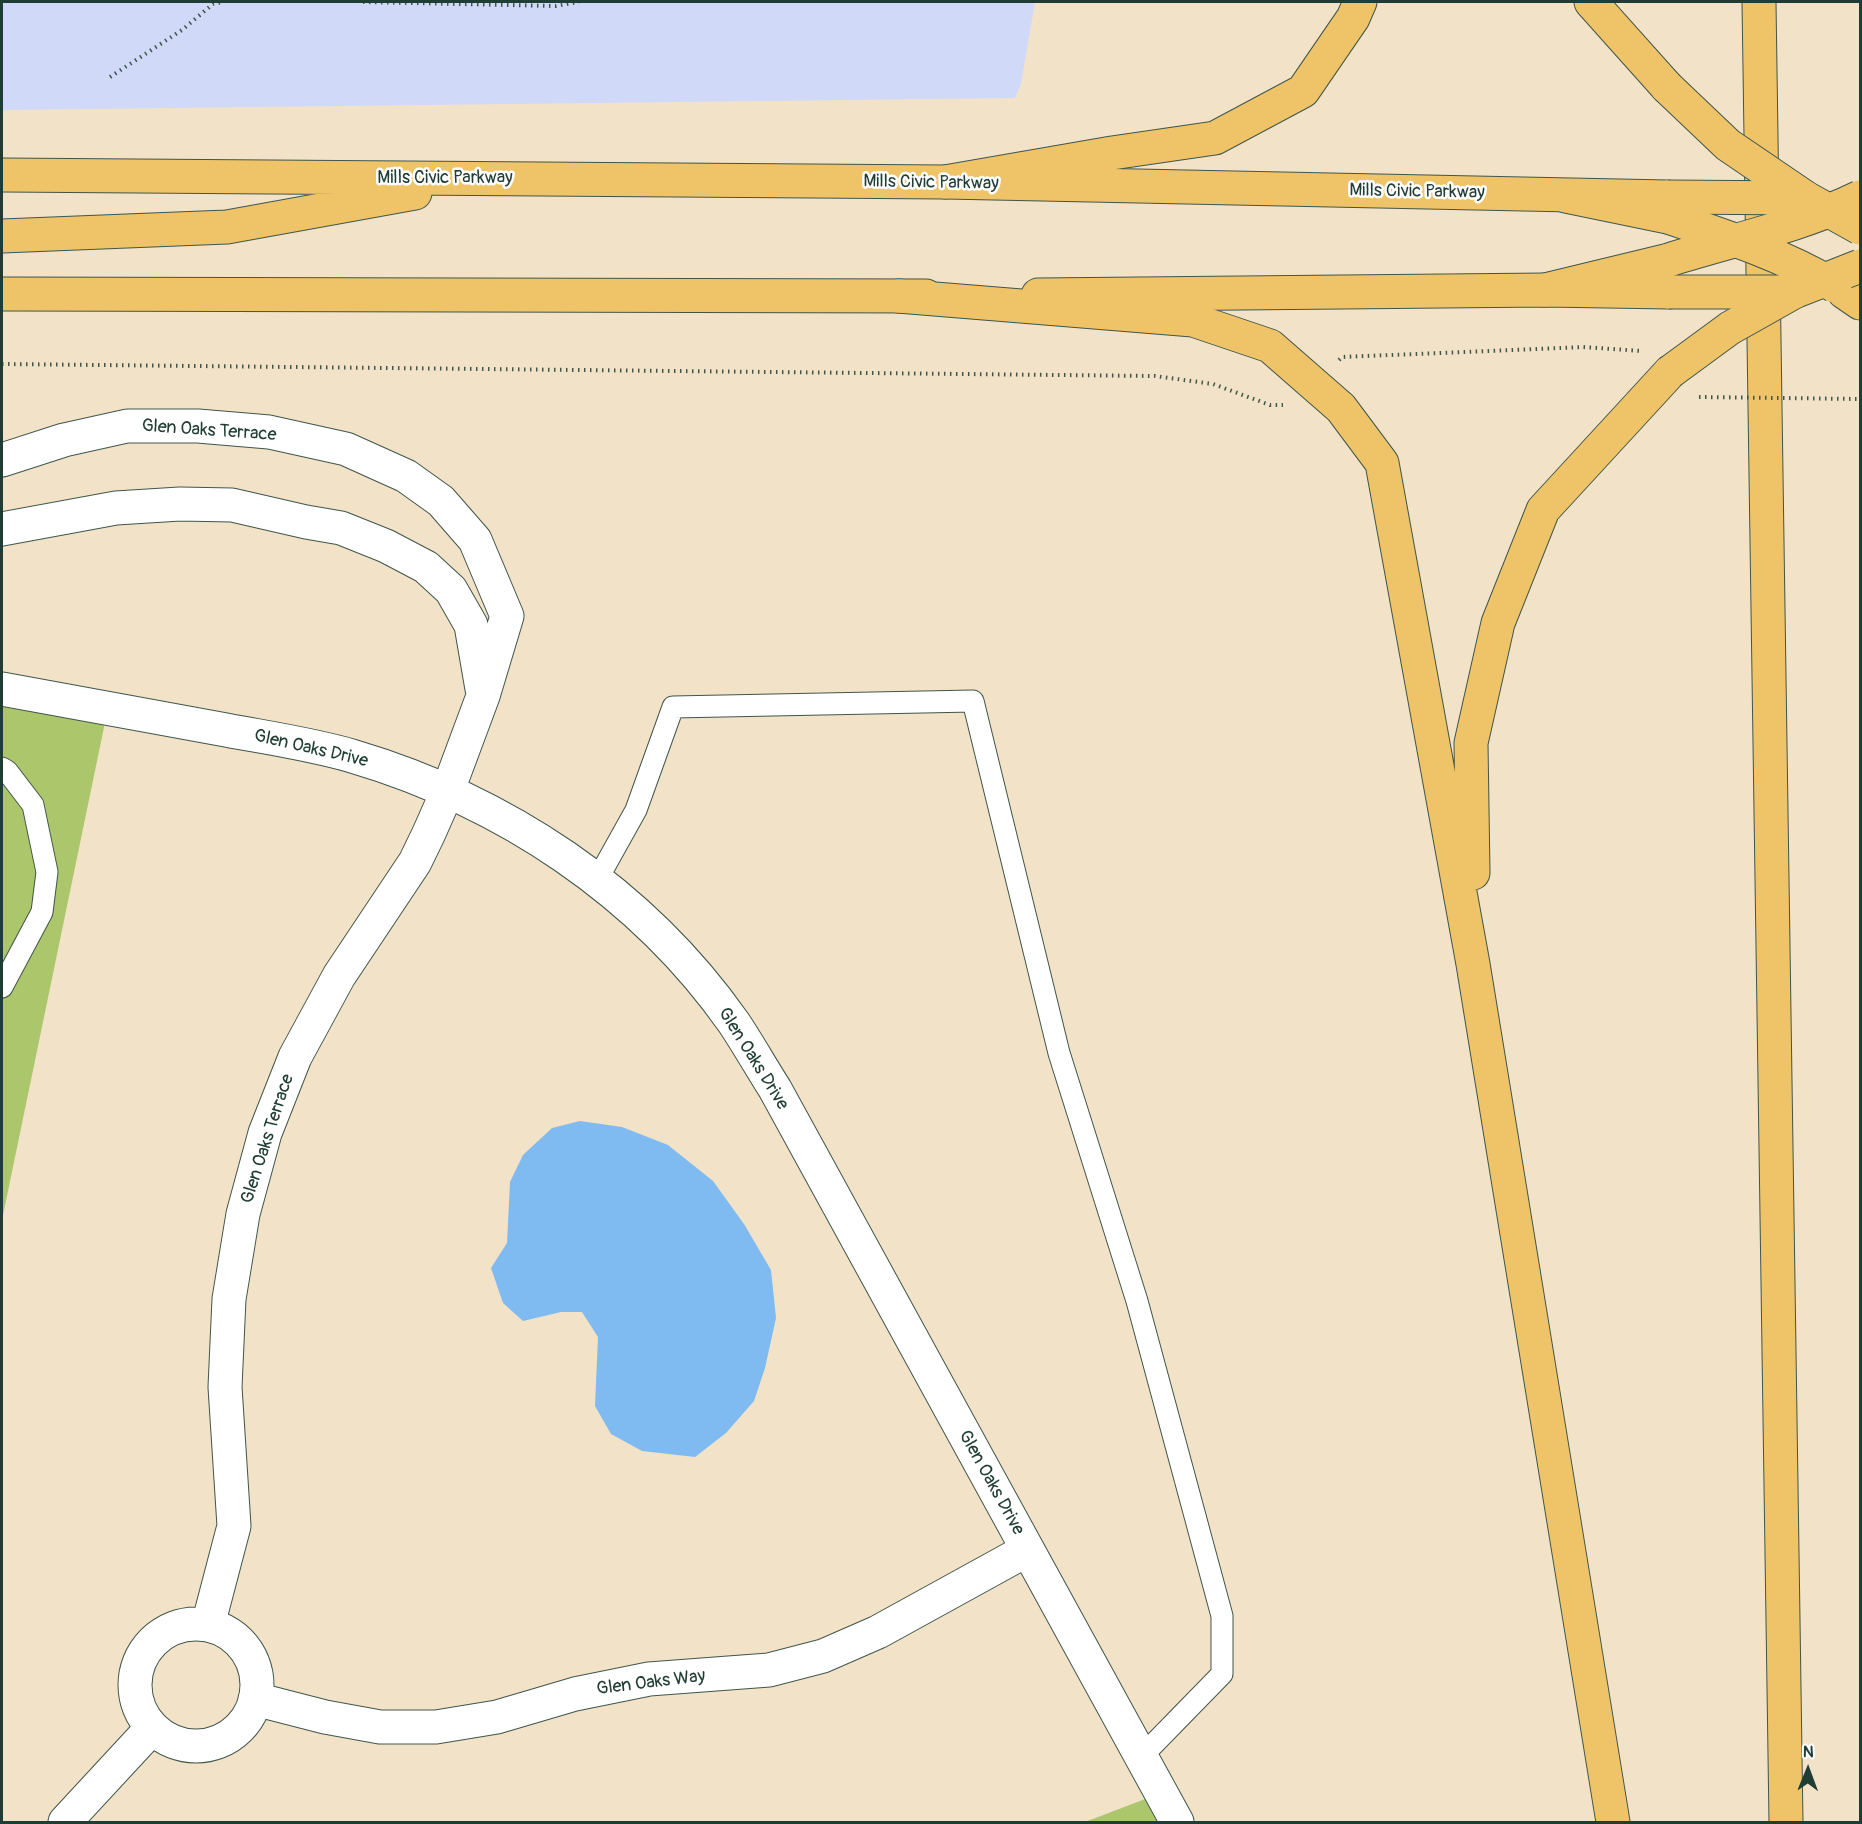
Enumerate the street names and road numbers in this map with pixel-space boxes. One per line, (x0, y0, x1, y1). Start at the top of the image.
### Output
street label: Mills Civic Parkway (377, 167, 513, 189)
street label: Mills Civic Parkway (863, 171, 999, 195)
street label: Mills Civic Parkway (1349, 180, 1485, 204)
street label: Glen Oaks Terrace (141, 416, 277, 446)
street label: Glen Oaks Drive (252, 725, 370, 773)
street label: Glen Oaks Drive (713, 1004, 793, 1114)
street label: Glen Oaks Terrace (237, 1072, 299, 1206)
street label: Glen Oaks Drive (953, 1427, 1029, 1539)
street label: Glen Oaks Way (595, 1666, 707, 1700)

